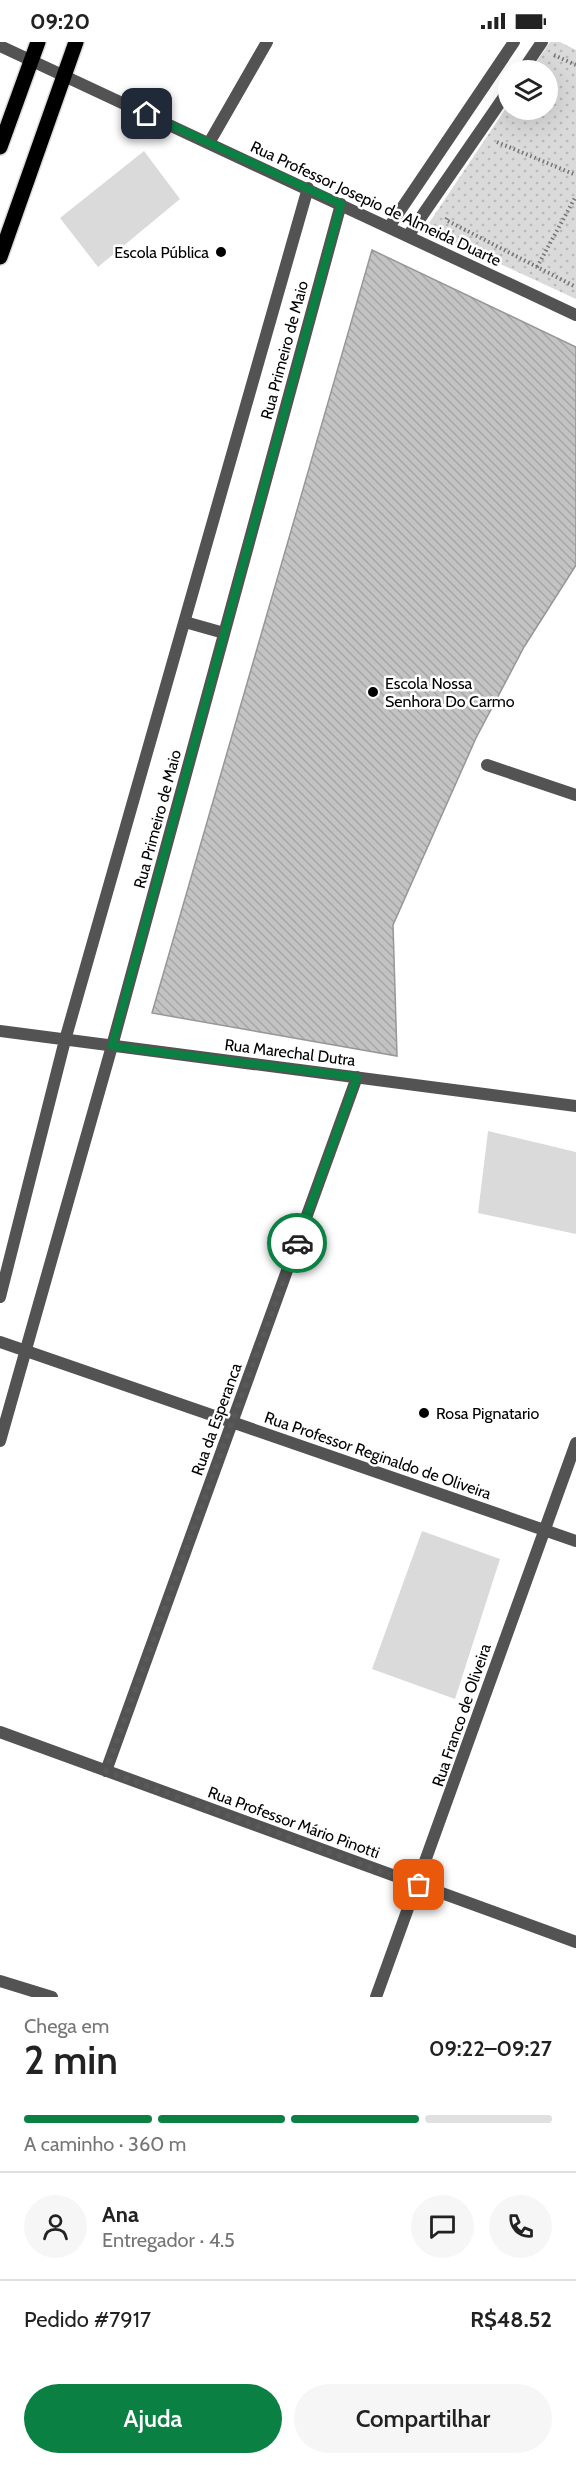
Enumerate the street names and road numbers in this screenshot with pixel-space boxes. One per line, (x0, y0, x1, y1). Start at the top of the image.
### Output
street label: Rua Professor Josepio de Almeida Duarte (248, 137, 504, 270)
street label: Rua Primeiro de Maio (257, 278, 312, 422)
street label: Rua Primeiro de Maio (130, 747, 185, 891)
street label: Rua Marechal Dutra (223, 1035, 357, 1070)
street label: Rua da Esperanca (187, 1360, 246, 1478)
street label: Rua Professor Reginaldo de Oliveira (262, 1408, 494, 1503)
street label: Rua Franco de Oliveira (428, 1641, 495, 1789)
street label: Rua Professor Mário Pinotti (205, 1783, 382, 1862)

